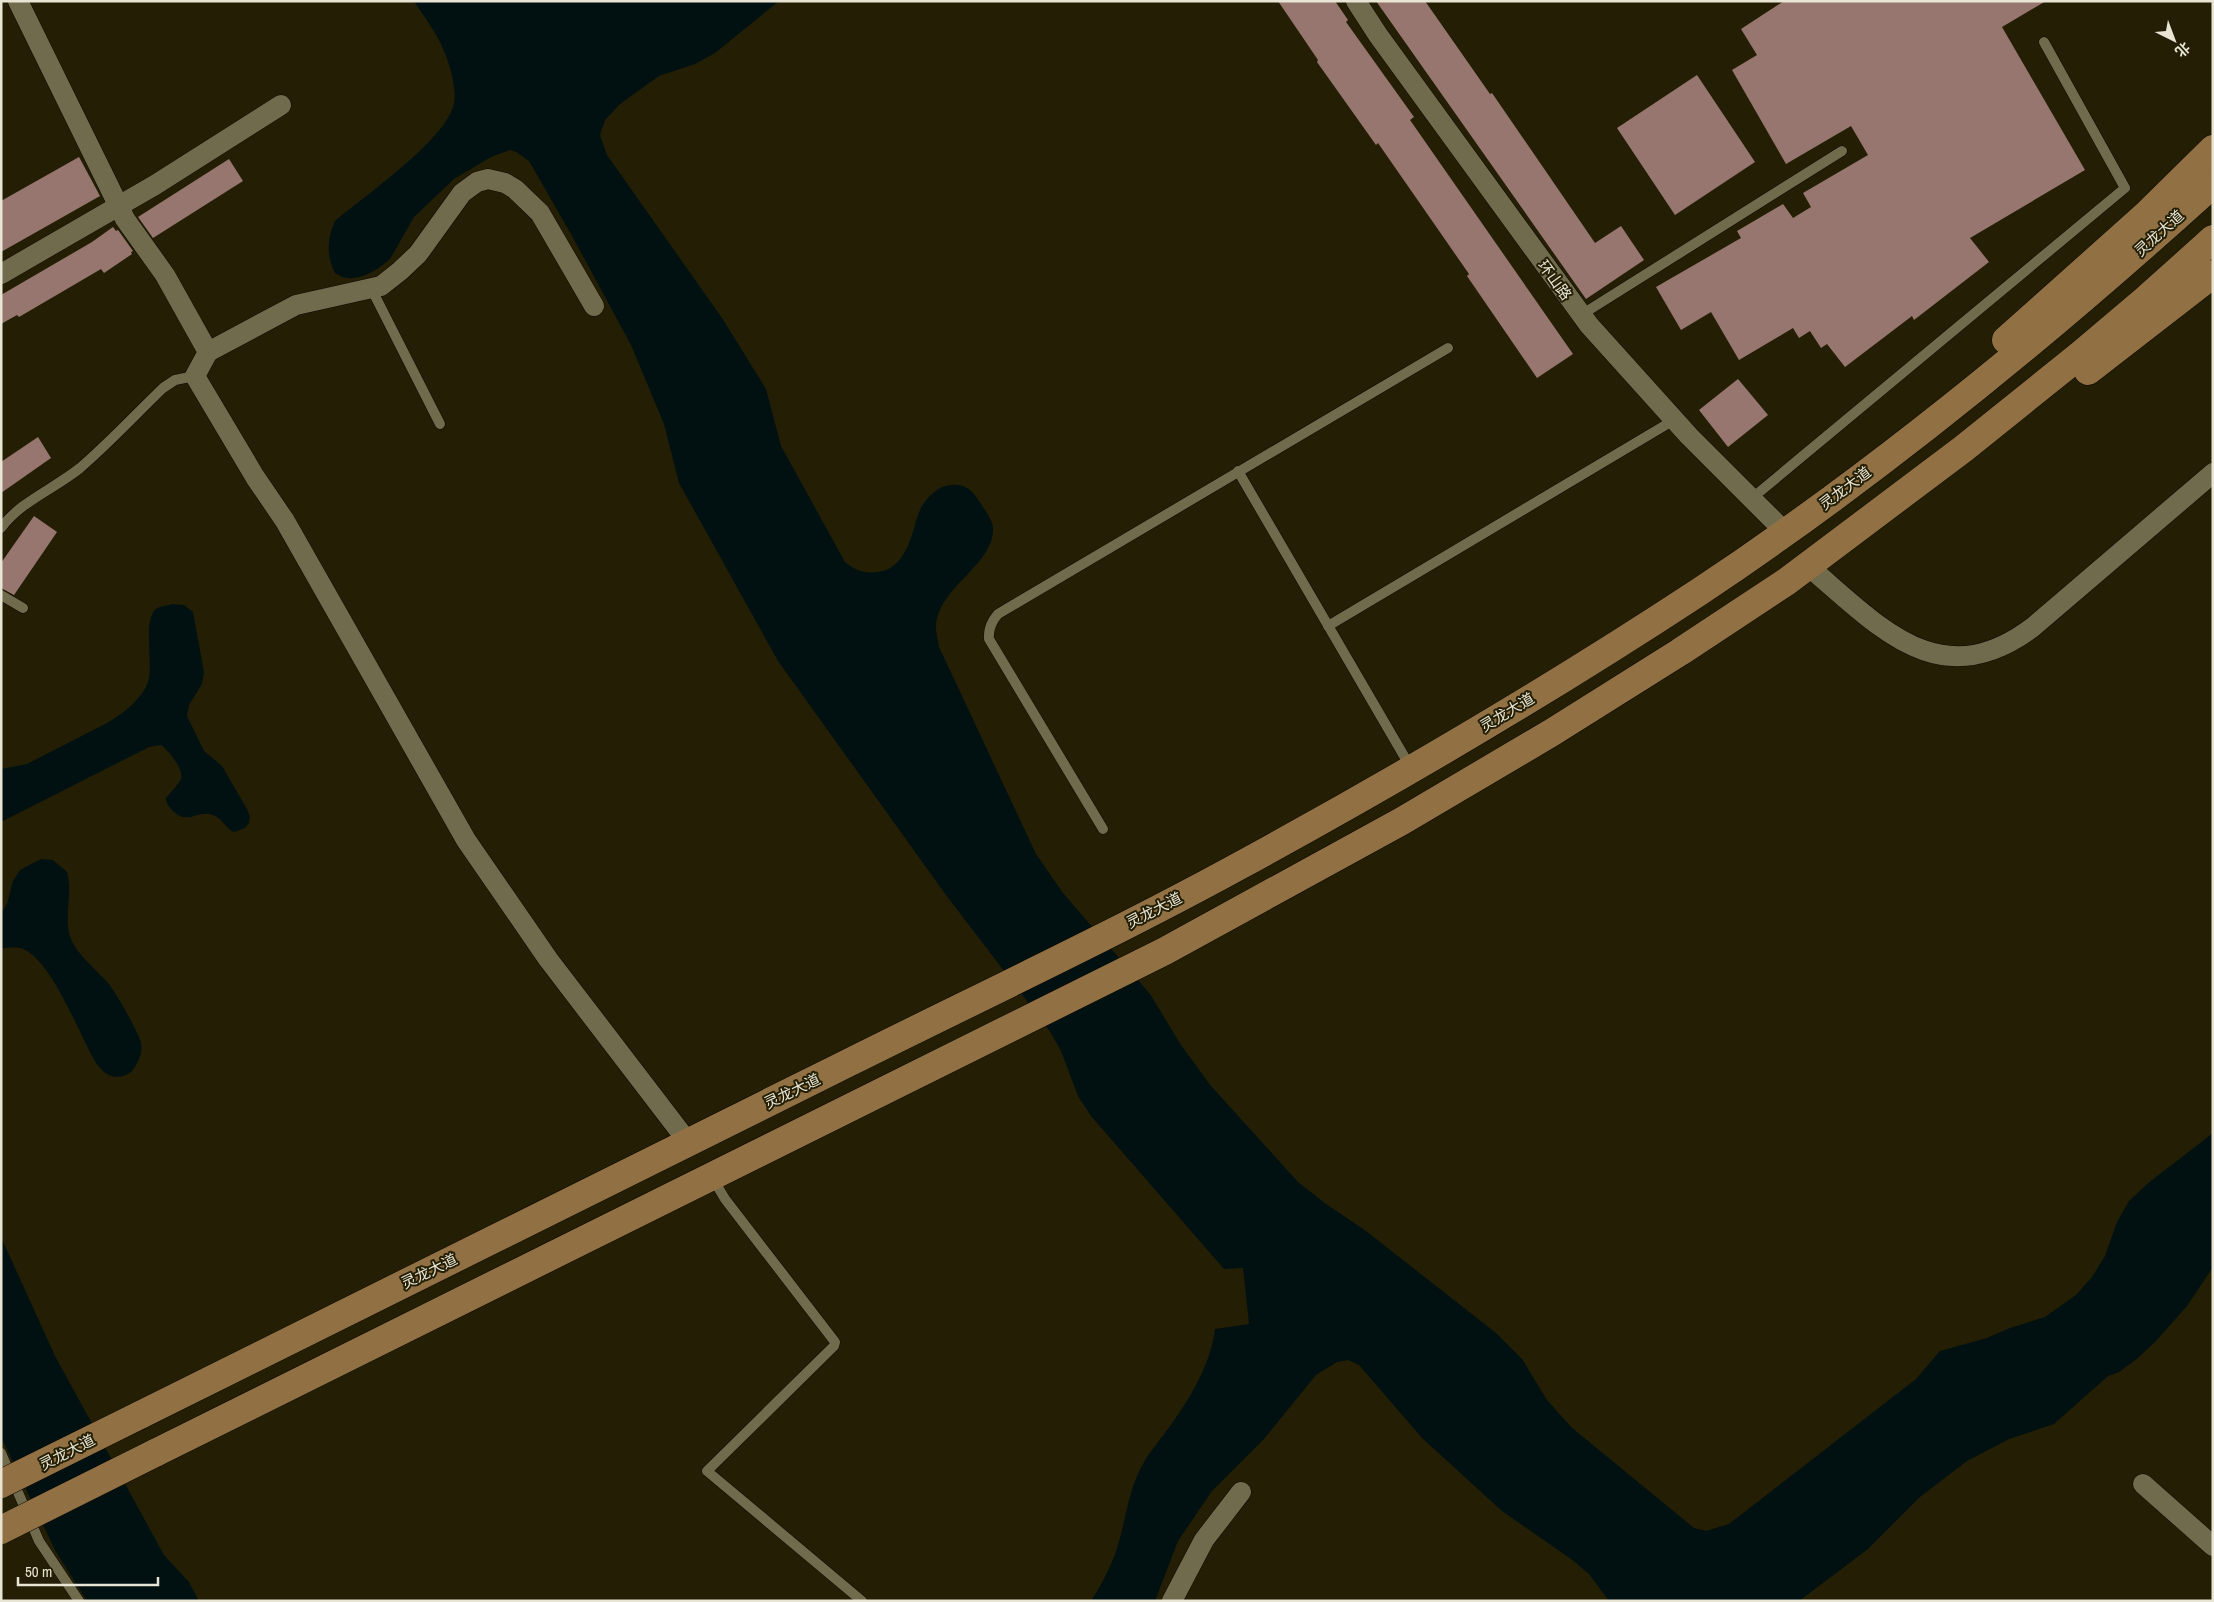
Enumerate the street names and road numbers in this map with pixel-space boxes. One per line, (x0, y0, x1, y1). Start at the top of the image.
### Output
street label: 灵龙大道 (2130, 205, 2188, 261)
street label: 环山路 (1533, 256, 1577, 304)
street label: 灵龙大道 (1815, 462, 1875, 514)
street label: 灵龙大道 (1476, 688, 1538, 736)
street label: 灵龙大道 (1122, 887, 1186, 933)
street label: 灵龙大道 (760, 1068, 824, 1114)
street label: 灵龙大道 (397, 1248, 461, 1294)
street label: 灵龙大道 (35, 1429, 99, 1475)

